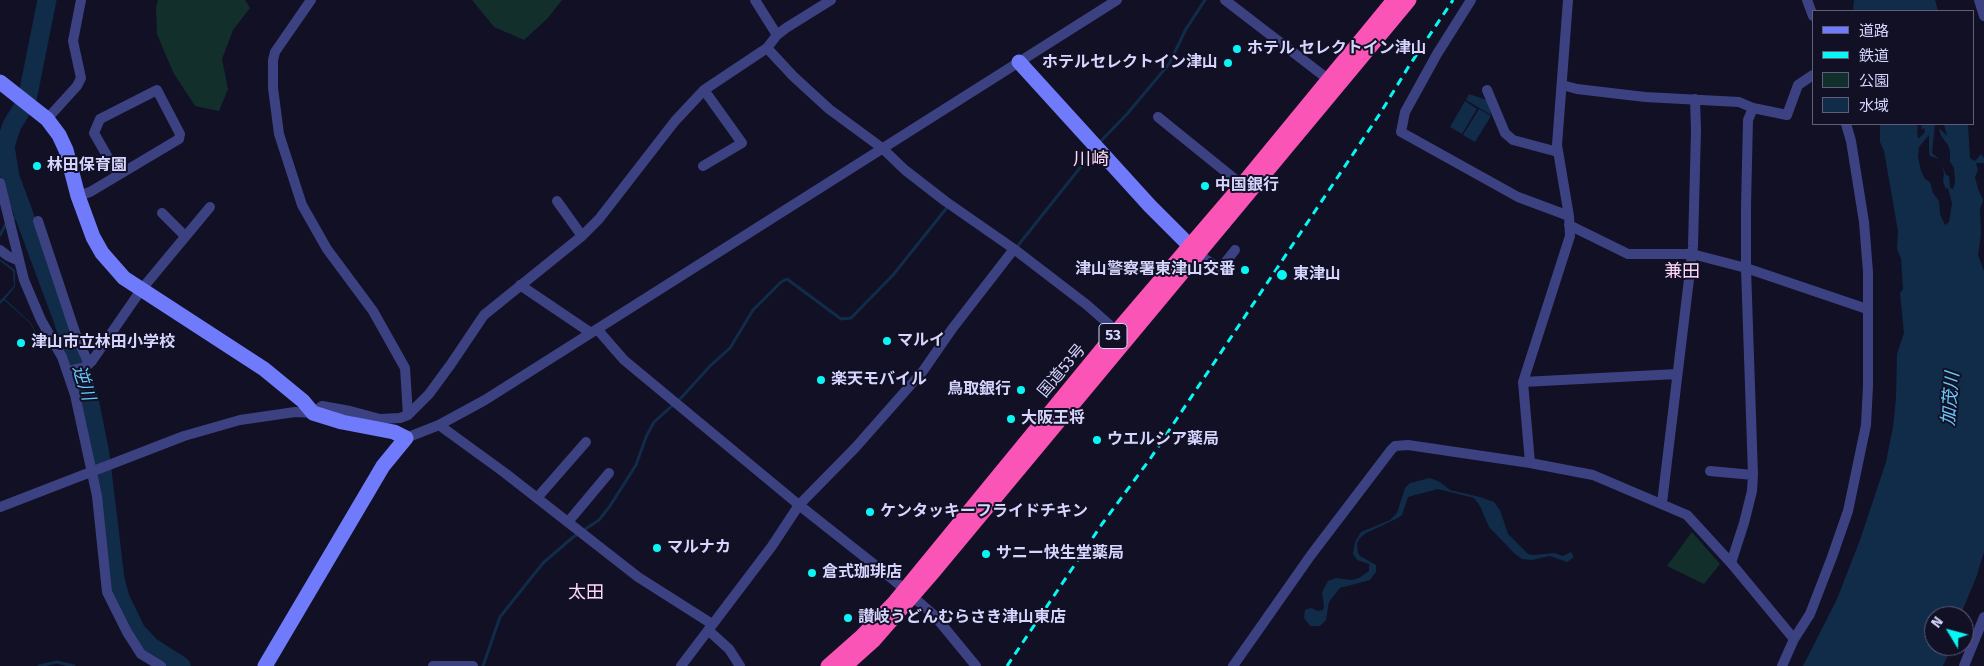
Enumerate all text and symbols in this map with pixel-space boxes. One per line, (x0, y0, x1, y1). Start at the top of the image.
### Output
legend (1812, 10, 1974, 125)
text: 道路 (1859, 22, 1889, 40)
place label: ホテル セレクトイン津山 (1247, 39, 1427, 59)
marker: ホテル セレクトイン津山 (1231, 43, 1243, 55)
text: 鉄道 (1859, 47, 1889, 65)
place label: ホテルセレクトイン津山 (1042, 53, 1218, 73)
marker: ホテルセレクトイン津山 (1222, 57, 1234, 69)
text: 公園 (1859, 72, 1889, 90)
text: 水域 (1859, 97, 1889, 115)
district label: 川崎 (1073, 149, 1109, 171)
place label: 林田保育園 (47, 156, 127, 176)
marker: 林田保育園 (31, 160, 43, 172)
place label: 中国銀行 (1215, 176, 1279, 196)
marker: 中国銀行 (1199, 180, 1211, 192)
place label: 津山警察署東津山交番 (1075, 260, 1235, 280)
district label: 兼田 (1664, 261, 1700, 283)
marker: 津山警察署東津山交番 (1239, 264, 1251, 276)
place label: 東津山 (1293, 265, 1341, 285)
marker: 東津山 (1275, 268, 1289, 282)
road number: 53 (1099, 324, 1127, 348)
place label: マルイ (897, 331, 945, 351)
place label: 津山市立林田小学校 (31, 333, 175, 353)
marker: マルイ (881, 335, 893, 347)
marker: 津山市立林田小学校 (15, 337, 27, 349)
street label: 国道53号 (1034, 340, 1090, 402)
water label: 逆川 (67, 363, 99, 403)
place label: 楽天モバイル (831, 370, 927, 390)
water label: 加茂川 (1938, 371, 1964, 427)
marker: 楽天モバイル (815, 374, 827, 386)
place label: 鳥取銀行 (947, 380, 1011, 400)
marker: 鳥取銀行 (1015, 384, 1027, 396)
place label: 大阪王将 (1021, 409, 1085, 429)
marker: 大阪王将 (1005, 413, 1017, 425)
place label: ウエルシア薬局 (1107, 430, 1219, 450)
marker: ウエルシア薬局 (1091, 434, 1103, 446)
place label: ケンタッキーフライドチキン (880, 502, 1088, 522)
marker: ケンタッキーフライドチキン (864, 506, 876, 518)
place label: マルナカ (667, 538, 731, 558)
marker: マルナカ (651, 542, 663, 554)
place label: サニー快生堂薬局 (996, 544, 1124, 564)
marker: サニー快生堂薬局 (980, 548, 992, 560)
place label: 倉式珈琲店 (822, 563, 902, 583)
marker: 倉式珈琲店 (806, 567, 818, 579)
district label: 太田 (568, 582, 604, 604)
north arrow (1924, 606, 1974, 656)
place label: 讃岐うどんむらさき津山東店 (858, 608, 1066, 628)
marker: 讃岐うどんむらさき津山東店 (842, 612, 854, 624)
text: N (1928, 613, 1947, 631)

